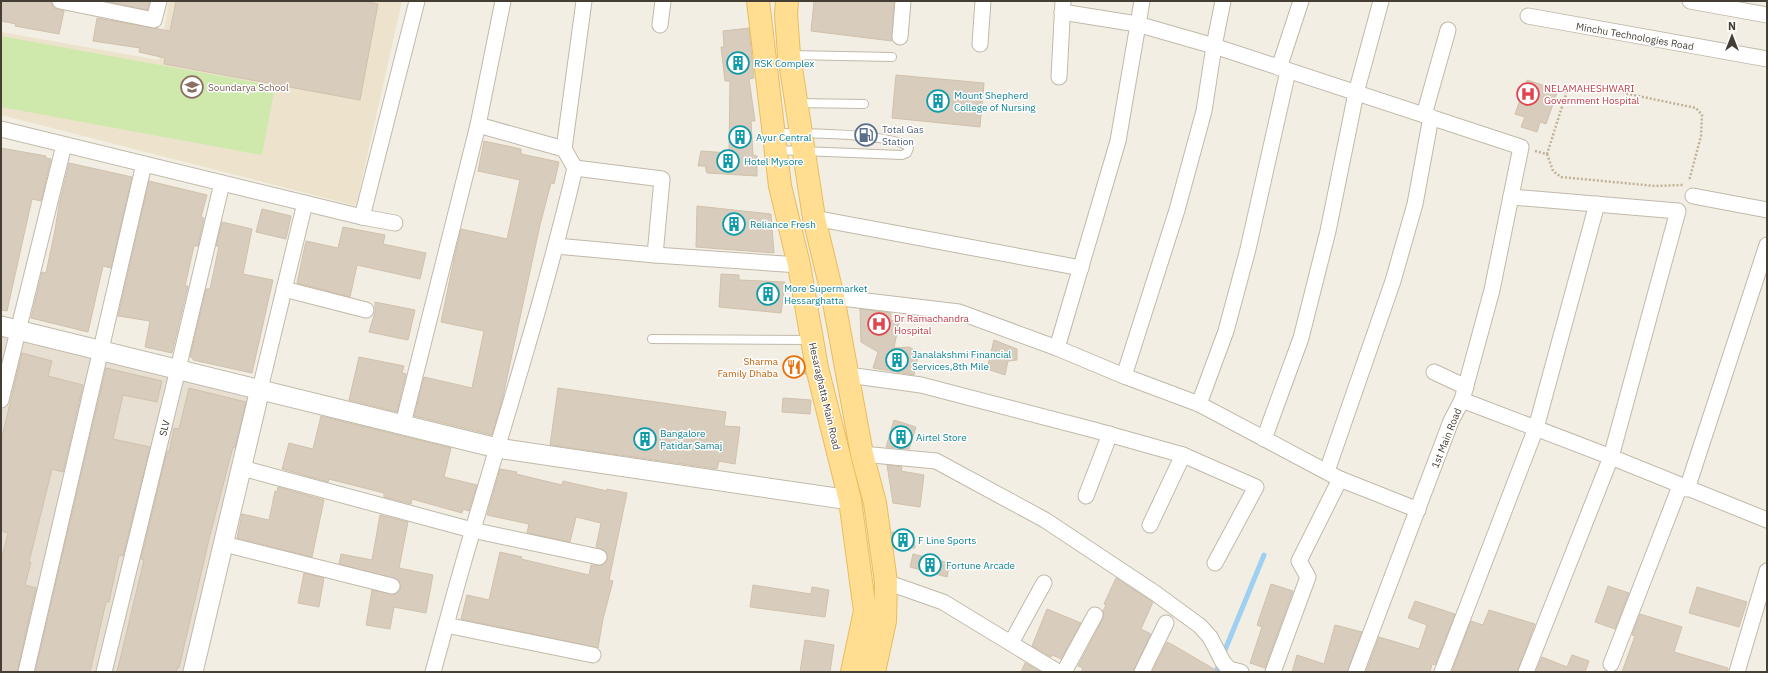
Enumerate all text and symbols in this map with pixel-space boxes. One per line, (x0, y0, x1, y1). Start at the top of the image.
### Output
north arrow (1712, 16, 1752, 56)
text: N (1728, 19, 1736, 33)
street label: Minchu Technologies Road (1575, 20, 1695, 53)
building icon: RSK Complex (725, 50, 751, 76)
place label: RSK Complex (754, 57, 814, 70)
school or university icon: Soundarya School (179, 74, 205, 100)
place label: Soundarya School (208, 81, 289, 94)
hospital icon: NELAMAHESHWARI Government Hospital (1515, 81, 1541, 107)
place label: NELAMAHESHWARI Government Hospital (1544, 82, 1640, 107)
building icon: Mount Shepherd College of Nursing (925, 88, 951, 114)
place label: Mount Shepherd College of Nursing (954, 89, 1036, 114)
fuel station icon: Total Gas Station (853, 122, 879, 148)
place label: Total Gas Station (882, 123, 924, 148)
building icon: Ayur Central (727, 124, 753, 150)
place label: Ayur Central (756, 131, 812, 144)
building icon: Hotel Mysore (715, 148, 741, 174)
place label: Hotel Mysore (744, 155, 804, 168)
building icon: Reliance Fresh (721, 211, 747, 237)
place label: Reliance Fresh (750, 218, 816, 231)
building icon: More Supermarket Hessarghatta (755, 281, 781, 307)
place label: More Supermarket Hessarghatta (784, 282, 868, 307)
hospital icon: Dr Ramachandra Hospital (866, 311, 892, 337)
place label: Dr Ramachandra Hospital (894, 312, 970, 337)
street label: Hesaraghatta Main Road (806, 341, 843, 451)
building icon: Janalakshmi Financial Services,8th Mile (884, 347, 910, 373)
place label: Janalakshmi Financial Services,8th Mile (912, 348, 1011, 373)
restaurant icon: Sharma Family Dhaba (781, 354, 807, 380)
place label: Sharma Family Dhaba (717, 355, 779, 380)
street label: 1st Main Road (1429, 406, 1464, 470)
street label: SLV (156, 419, 173, 438)
building icon: Airtel Store (888, 424, 914, 450)
building icon: Bangalore Patidar Samaj (632, 426, 658, 452)
place label: Bangalore Patidar Samaj (660, 427, 722, 452)
place label: Airtel Store (916, 431, 967, 444)
building icon: F Line Sports (890, 527, 916, 553)
place label: F Line Sports (918, 534, 976, 547)
building icon: Fortune Arcade (917, 552, 943, 578)
place label: Fortune Arcade (946, 559, 1016, 572)

